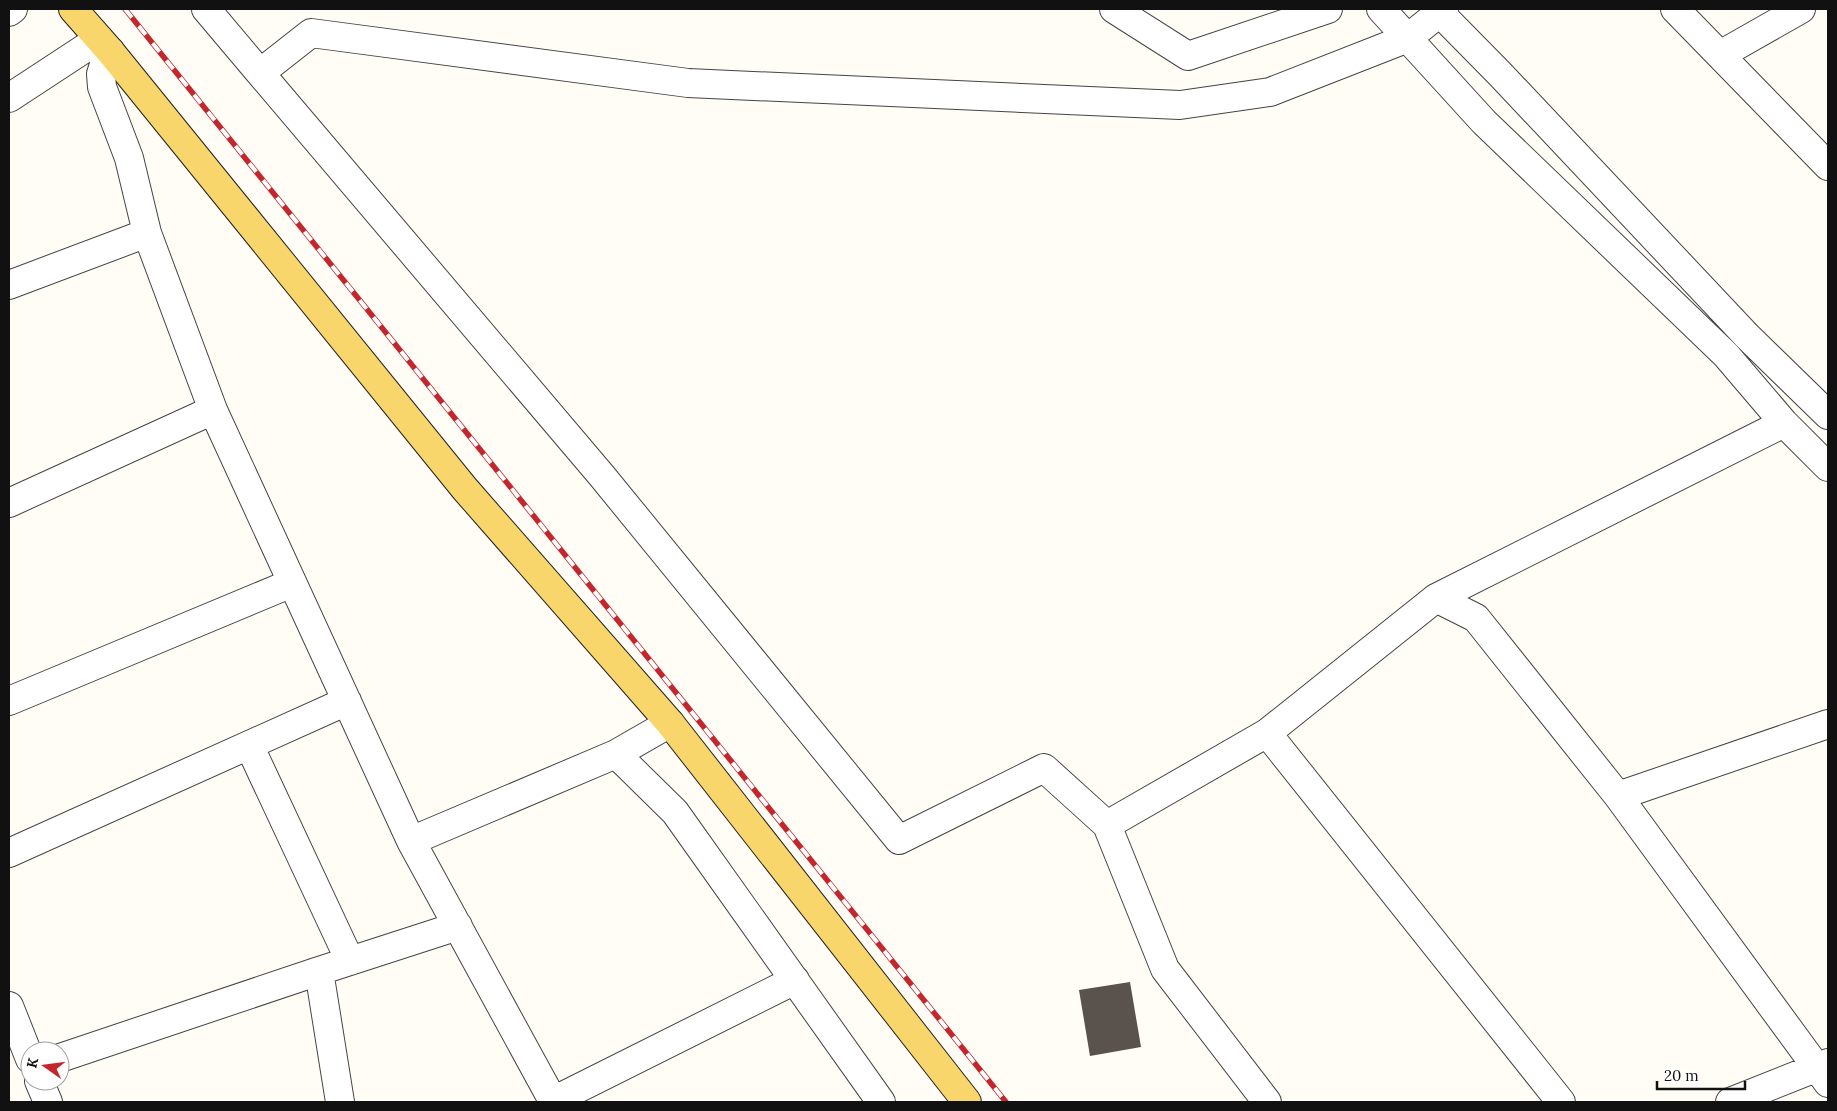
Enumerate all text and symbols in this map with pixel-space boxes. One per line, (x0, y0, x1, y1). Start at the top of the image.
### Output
north arrow (20, 1041, 70, 1091)
text: K (22, 1056, 42, 1070)
scale bar (1657, 1058, 1744, 1090)
text: 20 m (1664, 1066, 1699, 1085)

